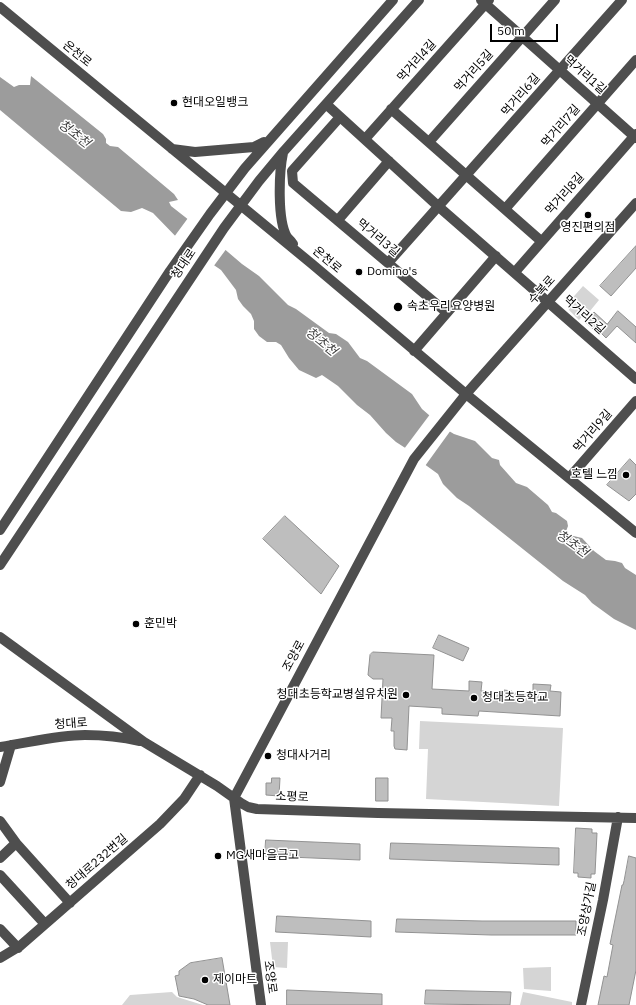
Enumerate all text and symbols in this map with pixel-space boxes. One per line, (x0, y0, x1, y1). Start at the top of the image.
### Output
scale bar (492, 16, 560, 42)
text: 50 m (497, 23, 525, 38)
street label: 먹거리4길 (394, 37, 440, 85)
street label: 온천로 (60, 38, 94, 70)
street label: 먹거리5길 (451, 47, 497, 95)
street label: 먹거리1길 (561, 52, 609, 98)
street label: 먹거리6길 (499, 71, 543, 119)
place label: 현대오일뱅크 (182, 96, 248, 110)
marker: 현대오일뱅크 (169, 98, 179, 108)
street label: 먹거리7길 (539, 102, 583, 150)
water label: 청초천 (55, 117, 93, 151)
street label: 먹거리8길 (542, 170, 588, 218)
marker: 영진편의점 (583, 210, 593, 220)
street label: 먹거리3길 (354, 216, 402, 260)
place label: 영진편의점 (560, 221, 616, 235)
street label: 온천로 (310, 244, 344, 276)
street label: 청대로 (169, 246, 199, 282)
place label: Domino's (367, 265, 417, 279)
marker: Domino's (354, 267, 364, 277)
street label: 수복로 (526, 273, 558, 307)
street label: 먹거리2길 (560, 292, 608, 338)
place label: 속초우리요양병원 (407, 300, 495, 314)
marker: 속초우리요양병원 (392, 301, 404, 313)
water label: 청초천 (302, 325, 340, 359)
street label: 먹거리9길 (571, 407, 615, 455)
place label: 호텔 느낌 (571, 468, 618, 482)
marker: 호텔 느낌 (621, 470, 631, 480)
water label: 청초천 (553, 527, 591, 561)
place label: 훈민박 (144, 617, 177, 631)
marker: 훈민박 (131, 619, 141, 629)
street label: 조양로 (280, 638, 308, 674)
place label: 청대초등학교병설유치원 (277, 688, 398, 702)
marker: 청대초등학교병설유치원 (401, 690, 411, 700)
place label: 청대초등학교 (482, 691, 548, 705)
marker: 청대초등학교 (469, 693, 479, 703)
street label: 청대로 (54, 716, 88, 732)
place label: 청대사거리 (276, 749, 331, 763)
marker: 청대사거리 (263, 751, 273, 761)
street label: 소평로 (275, 789, 309, 805)
street label: 청대로232번길 (63, 831, 131, 893)
place label: MG새마을금고 (226, 849, 299, 863)
marker: MG새마을금고 (213, 851, 223, 861)
street label: 조양상가길 (575, 881, 599, 937)
street label: 조양로 (261, 960, 279, 994)
place label: 제이마트 (213, 973, 257, 987)
marker: 제이마트 (200, 975, 210, 985)

